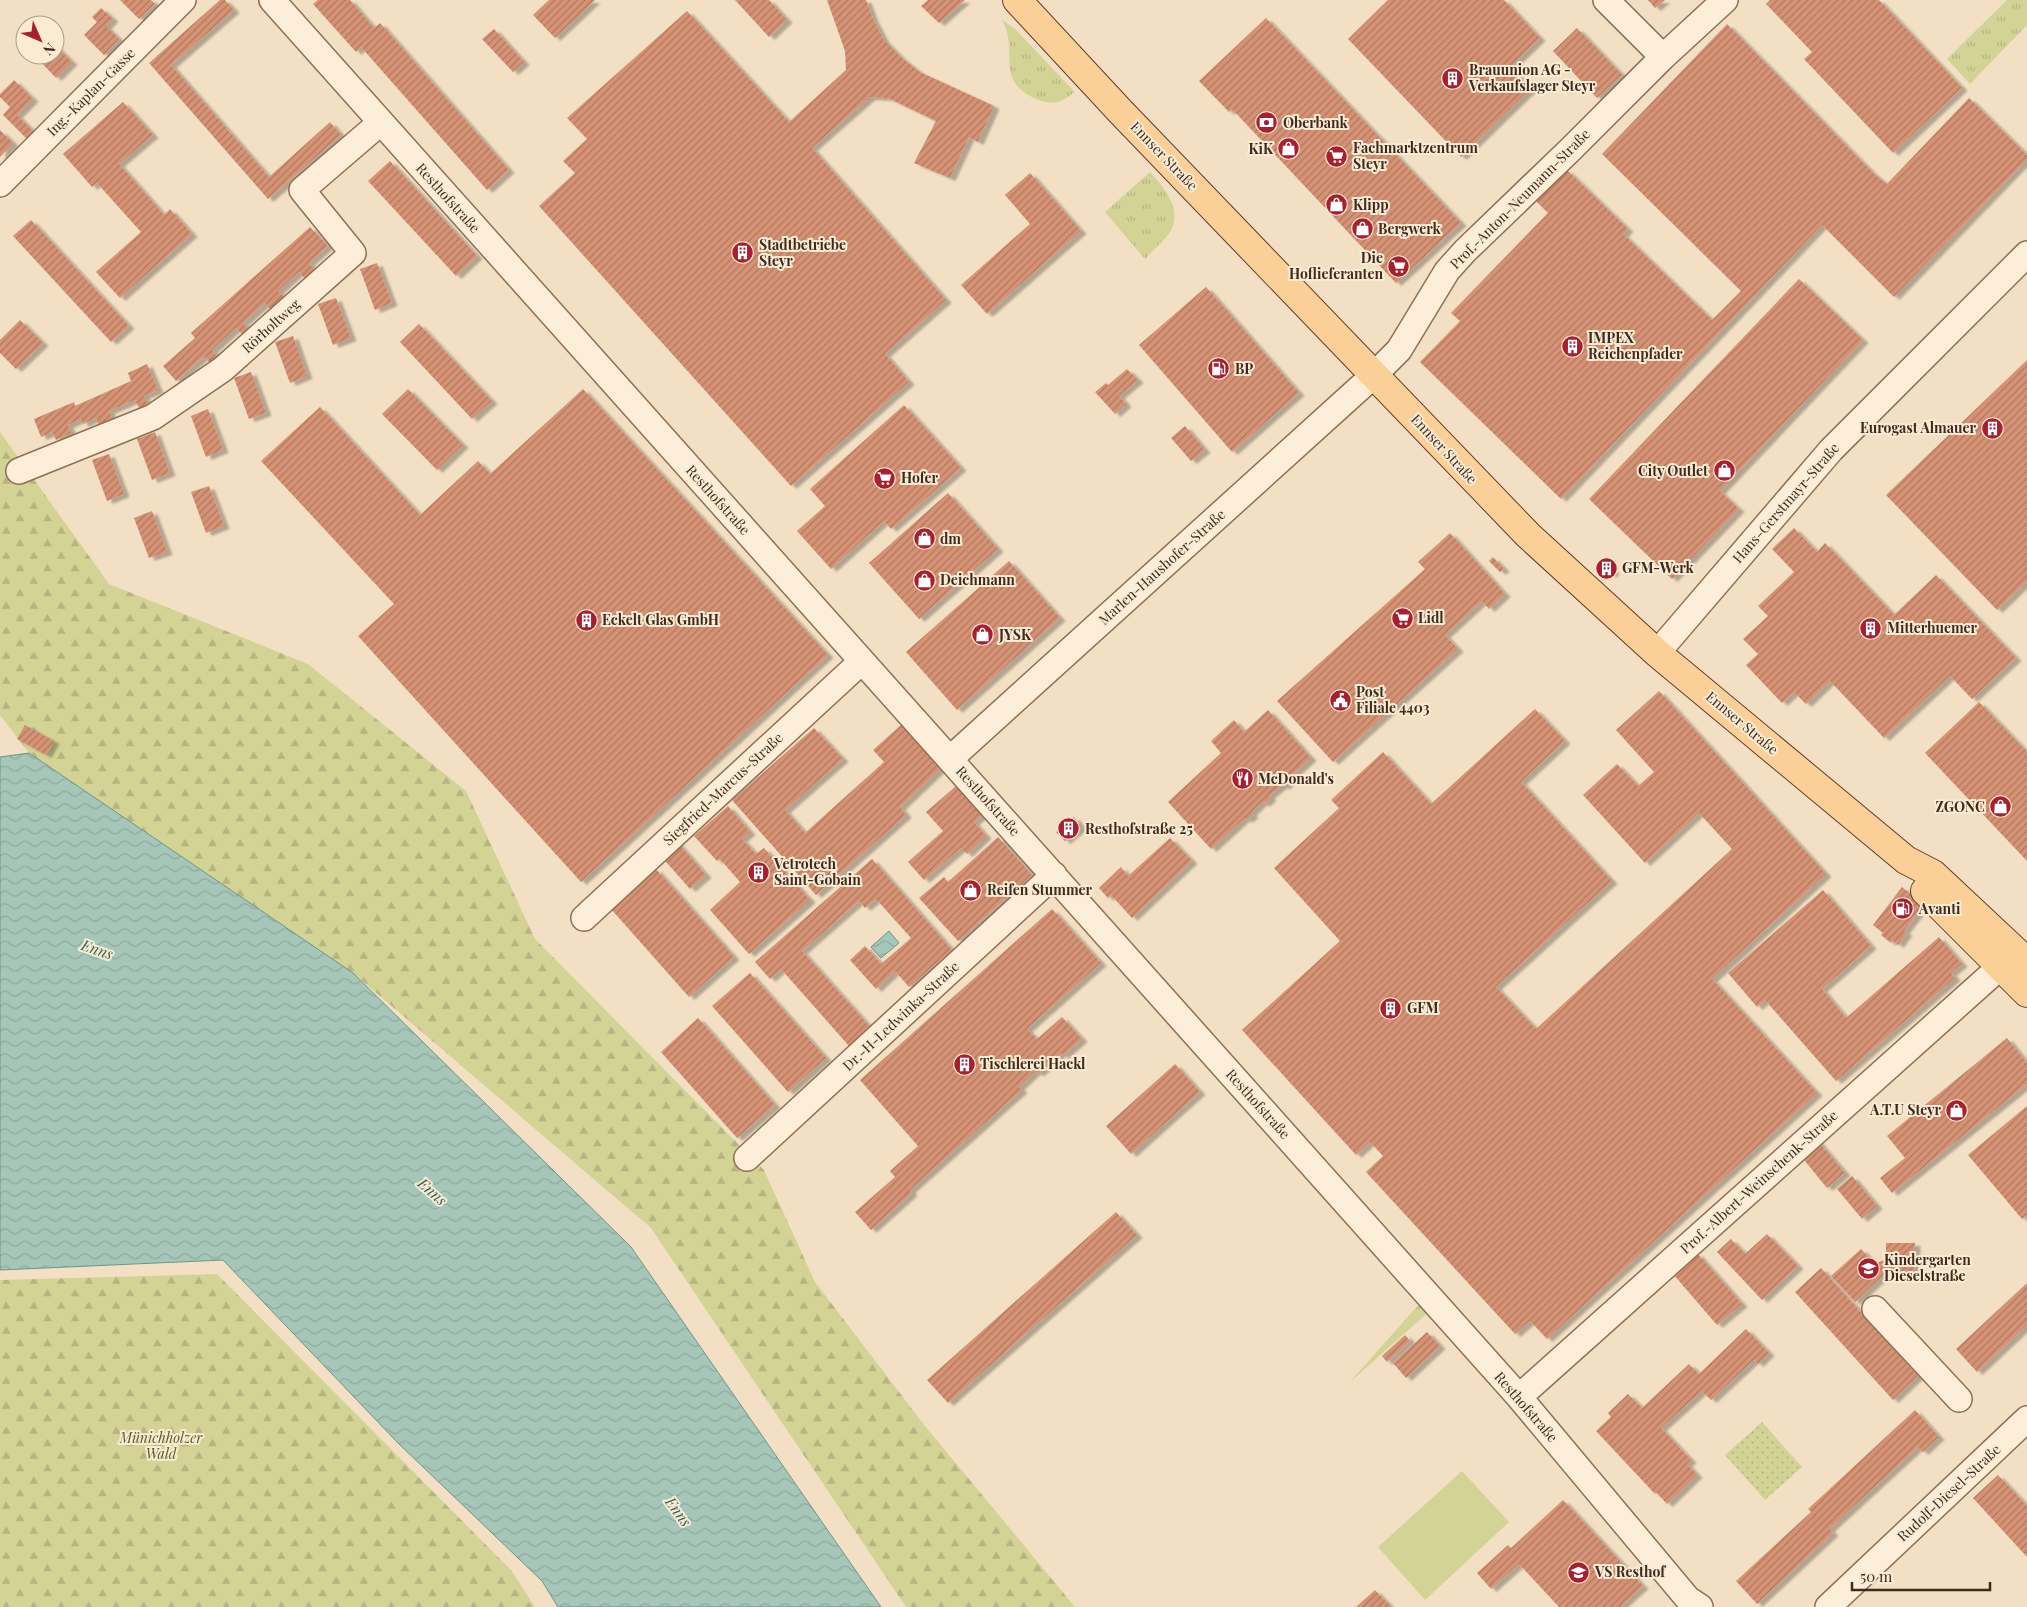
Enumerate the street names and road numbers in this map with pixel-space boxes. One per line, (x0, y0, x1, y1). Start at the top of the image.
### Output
street label: Ing.-Kaplan-Gasse (42, 43, 139, 140)
street label: Ennser Straße (1127, 117, 1202, 194)
street label: Prof.-Anton-Neumann-Straße (1445, 124, 1594, 273)
street label: Resthofstraße (412, 159, 485, 237)
street label: Rörholtweg (237, 294, 304, 357)
street label: Ennser Straße (1407, 410, 1482, 488)
street label: Hans-Gerstmayr-Straße (1728, 438, 1843, 567)
street label: Resthofstraße (682, 461, 755, 539)
street label: Marlen-Haushofer-Straße (1094, 505, 1229, 629)
street label: Ennser Straße (1702, 687, 1783, 758)
street label: Siegfried-Marcus-Straße (659, 728, 787, 849)
street label: Resthofstraße (952, 762, 1025, 840)
street label: Dr.-H-Ledwinka-Straße (838, 957, 963, 1075)
street label: Resthofstraße (1222, 1065, 1295, 1143)
street label: Prof.-Albert-Weinschenk-Straße (1676, 1106, 1842, 1258)
street label: Resthofstraße (1490, 1367, 1562, 1446)
street label: Rudolf-Diesel-Straße (1893, 1440, 2004, 1546)

